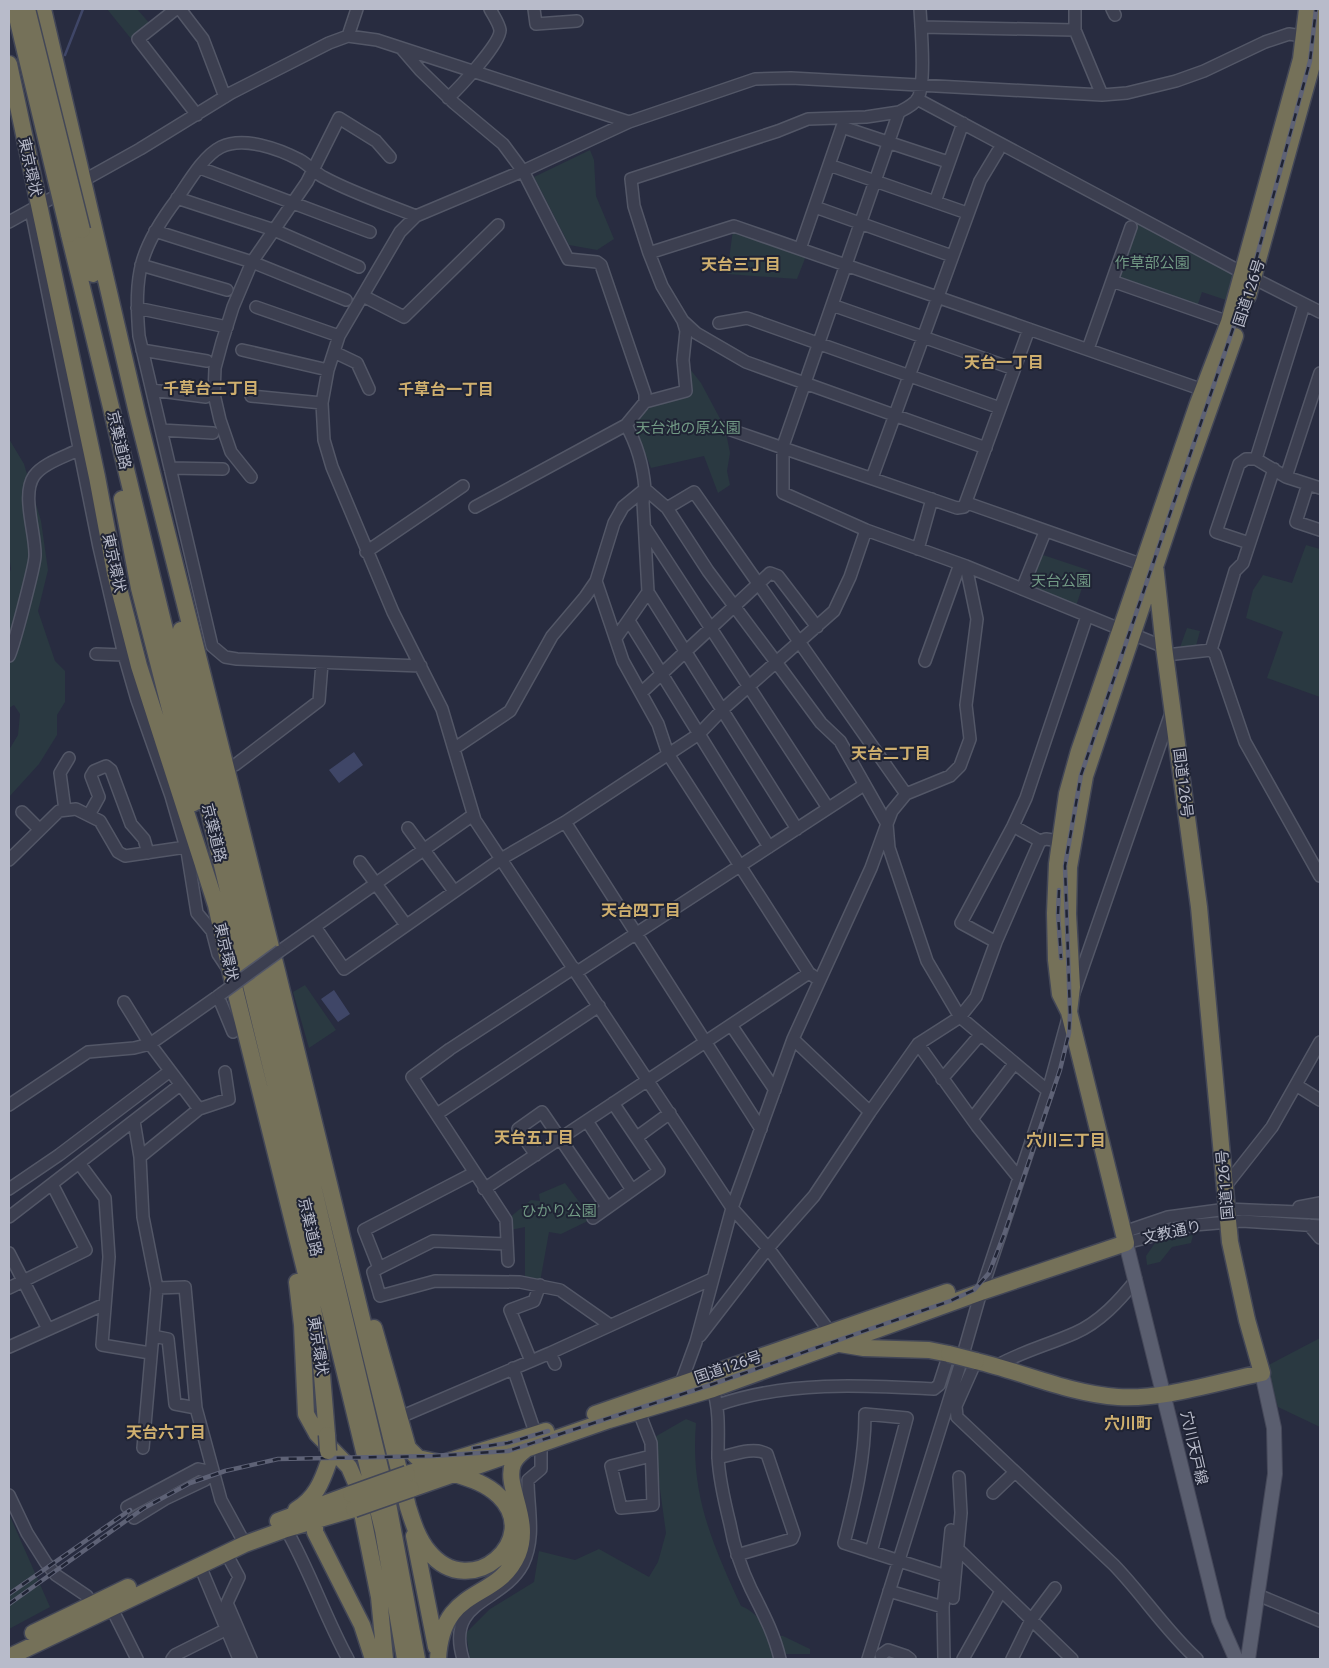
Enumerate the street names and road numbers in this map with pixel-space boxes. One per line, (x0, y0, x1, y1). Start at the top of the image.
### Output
street label: 東京環状 (15, 136, 45, 198)
street label: 国道126号 (1230, 257, 1268, 329)
street label: 京葉道路 (103, 409, 135, 471)
street label: 東京環状 (99, 532, 129, 594)
street label: 国道126号 (1170, 747, 1196, 819)
street label: 京葉道路 (198, 802, 230, 864)
street label: 東京環状 (210, 921, 242, 983)
street label: 国道126号 (1213, 1149, 1237, 1221)
street label: 京葉道路 (294, 1196, 326, 1258)
street label: 文教通り (1141, 1217, 1203, 1247)
street label: 東京環状 (304, 1315, 332, 1377)
street label: 国道126号 (692, 1347, 764, 1387)
street label: 穴川天戸線 (1177, 1409, 1211, 1487)

